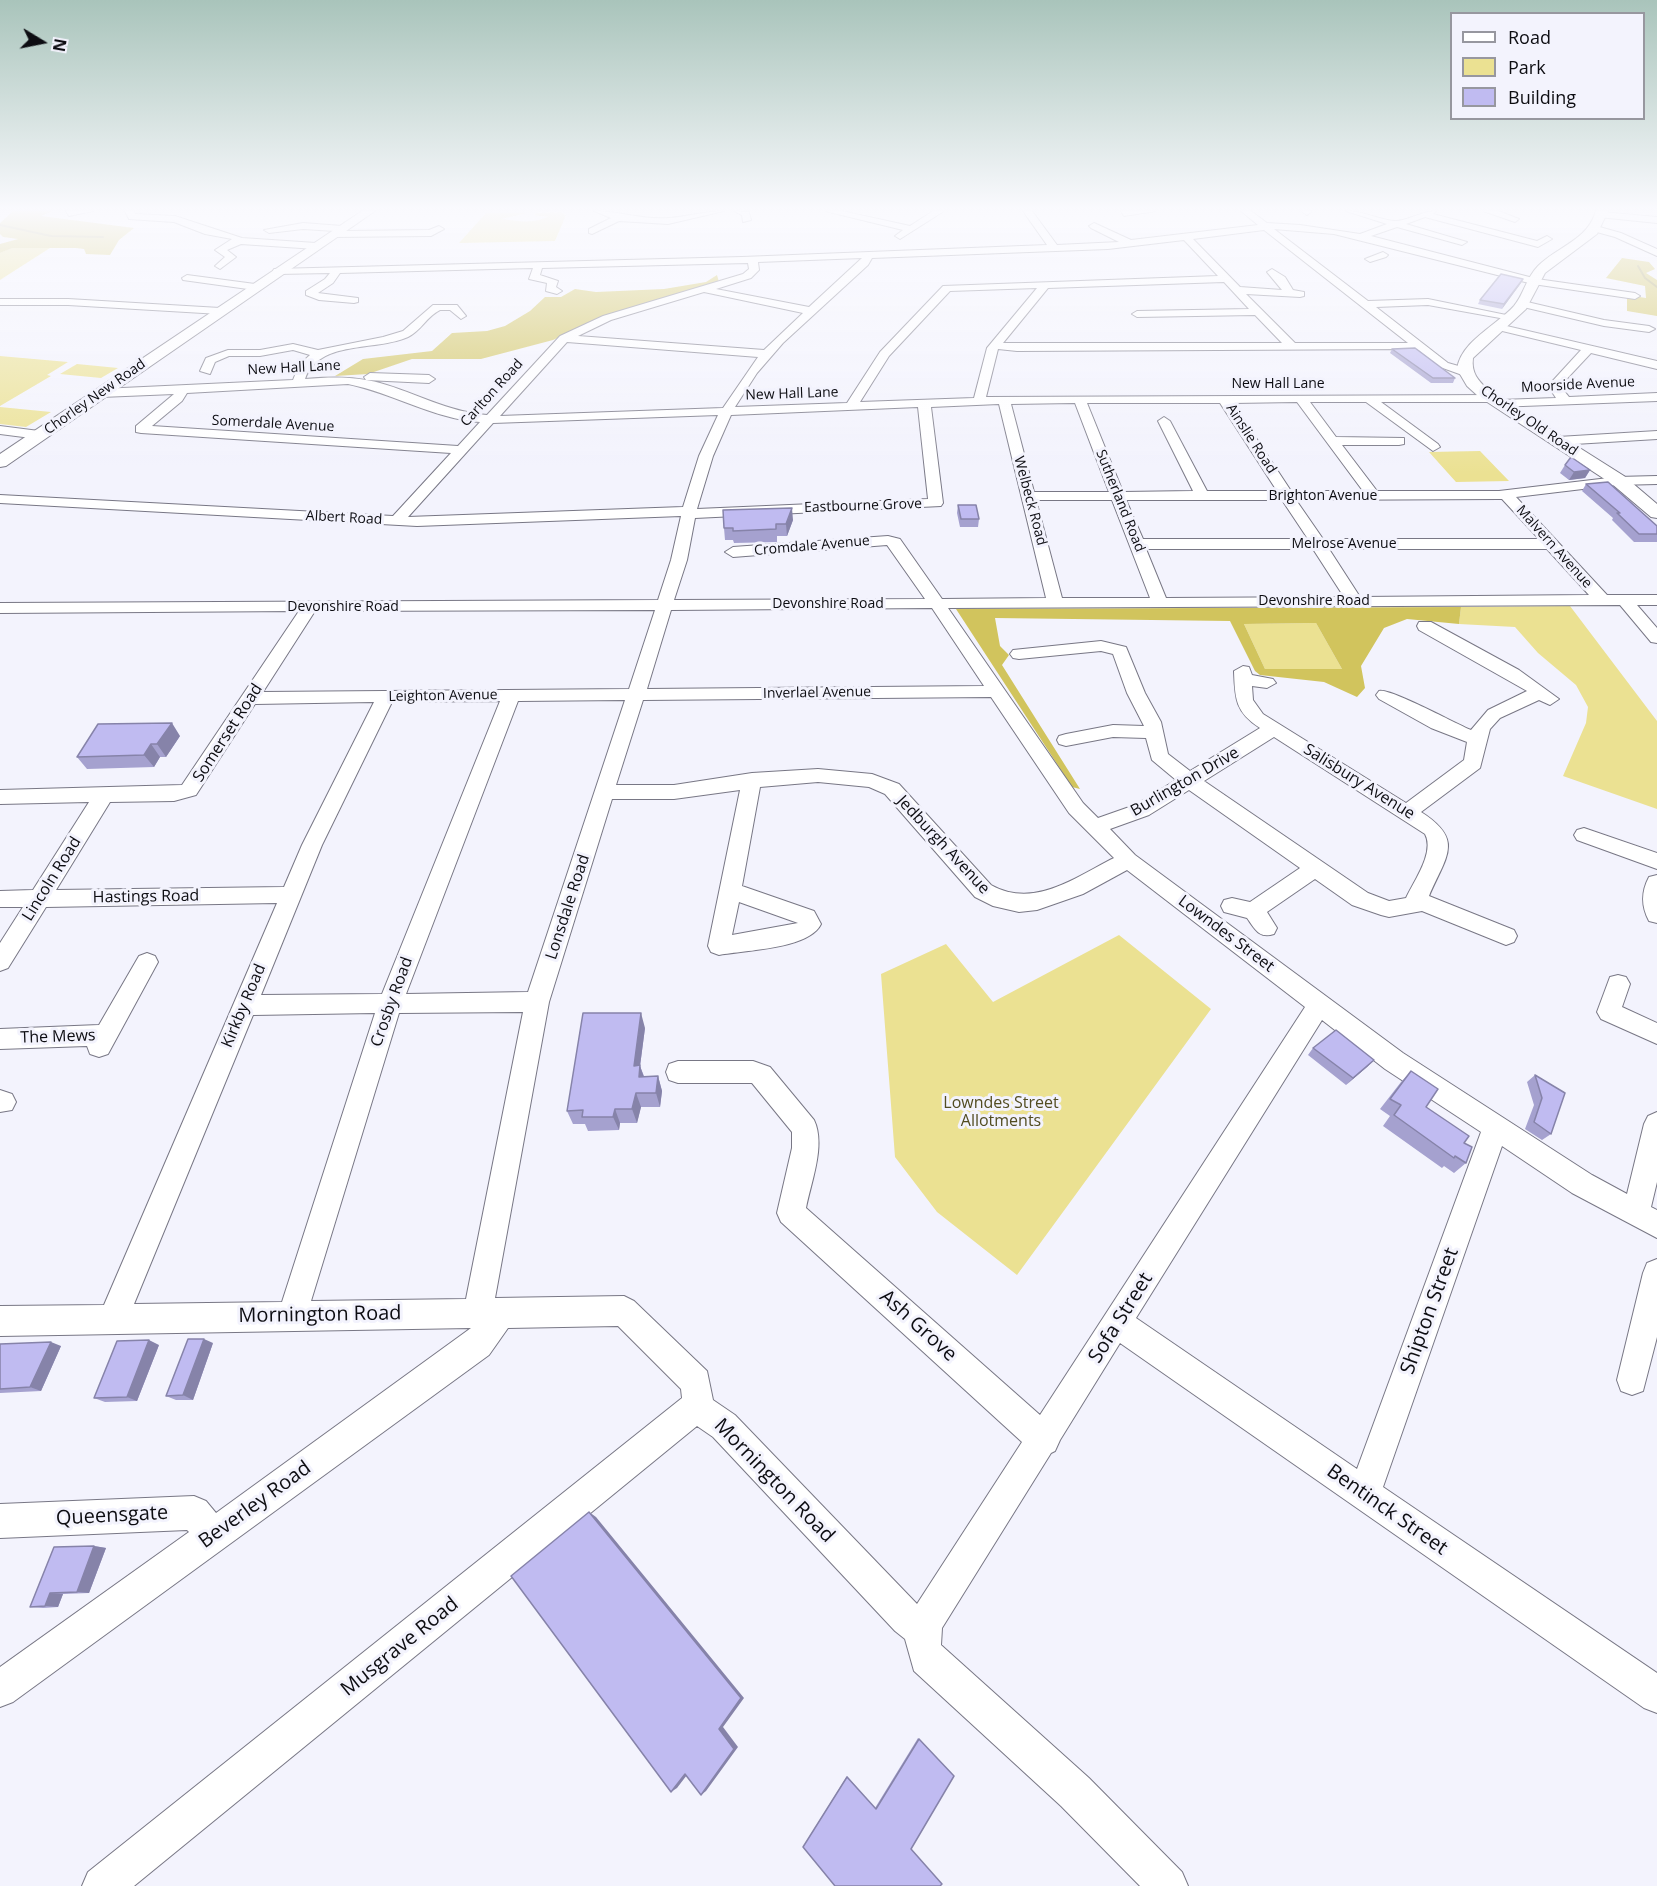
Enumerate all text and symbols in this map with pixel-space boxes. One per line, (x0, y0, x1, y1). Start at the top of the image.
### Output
north arrow (12, 12, 72, 72)
legend (1450, 12, 1645, 120)
text: Road (1508, 25, 1551, 49)
text: N (48, 37, 72, 53)
text: Park (1508, 55, 1546, 79)
text: Building (1508, 85, 1576, 109)
street label: Chorley New Road (41, 356, 149, 438)
street label: Carlton Road (457, 356, 527, 430)
street label: New Hall Lane (247, 357, 341, 379)
street label: Moorside Avenue (1521, 374, 1635, 396)
street label: New Hall Lane (1231, 376, 1325, 392)
street label: Chorley Old Road (1477, 382, 1581, 460)
street label: New Hall Lane (745, 384, 839, 404)
street label: Ainslie Road (1222, 401, 1280, 477)
street label: Somerdale Avenue (211, 412, 335, 436)
street label: Sutherland Road (1092, 447, 1148, 555)
street label: Welbeck Road (1010, 454, 1050, 548)
street label: Brighton Avenue (1269, 488, 1377, 504)
street label: Eastbourne Grove (804, 496, 922, 516)
street label: Malvern Avenue (1512, 502, 1596, 592)
street label: Albert Road (305, 508, 383, 528)
street label: Cromdale Avenue (753, 533, 871, 559)
street label: Melrose Avenue (1291, 536, 1397, 552)
street label: Devonshire Road (1258, 593, 1370, 609)
street label: Devonshire Road (772, 596, 884, 612)
street label: Devonshire Road (287, 599, 399, 615)
street label: Somerset Road (189, 680, 267, 786)
street label: Inverlael Avenue (763, 684, 871, 702)
street label: Leighton Avenue (388, 687, 498, 705)
street label: Salisbury Avenue (1300, 740, 1418, 824)
street label: Burlington Drive (1127, 743, 1243, 821)
street label: Jedburgh Avenue (892, 792, 994, 898)
street label: Lincoln Road (19, 833, 85, 925)
street label: Lonsdale Road (542, 852, 594, 962)
street label: Hastings Road (93, 886, 199, 908)
street label: Lowndes Street (1174, 892, 1278, 976)
street label: Crosby Road (367, 955, 417, 1049)
street label: Kirkby Road (218, 961, 270, 1051)
street label: The Mews (20, 1026, 96, 1048)
park label: Lowndes Street Allotments (943, 1093, 1059, 1131)
street label: Shipton Street (1396, 1244, 1464, 1378)
street label: Sofa Street (1084, 1268, 1158, 1368)
street label: Ash Grove (874, 1285, 962, 1367)
street label: Mornington Road (238, 1302, 402, 1328)
street label: Mornington Road (709, 1414, 839, 1548)
street label: Beverley Road (194, 1456, 316, 1554)
street label: Bentinck Street (1322, 1459, 1452, 1561)
street label: Queensgate (55, 1501, 169, 1531)
street label: Musgrave Road (336, 1592, 464, 1702)

